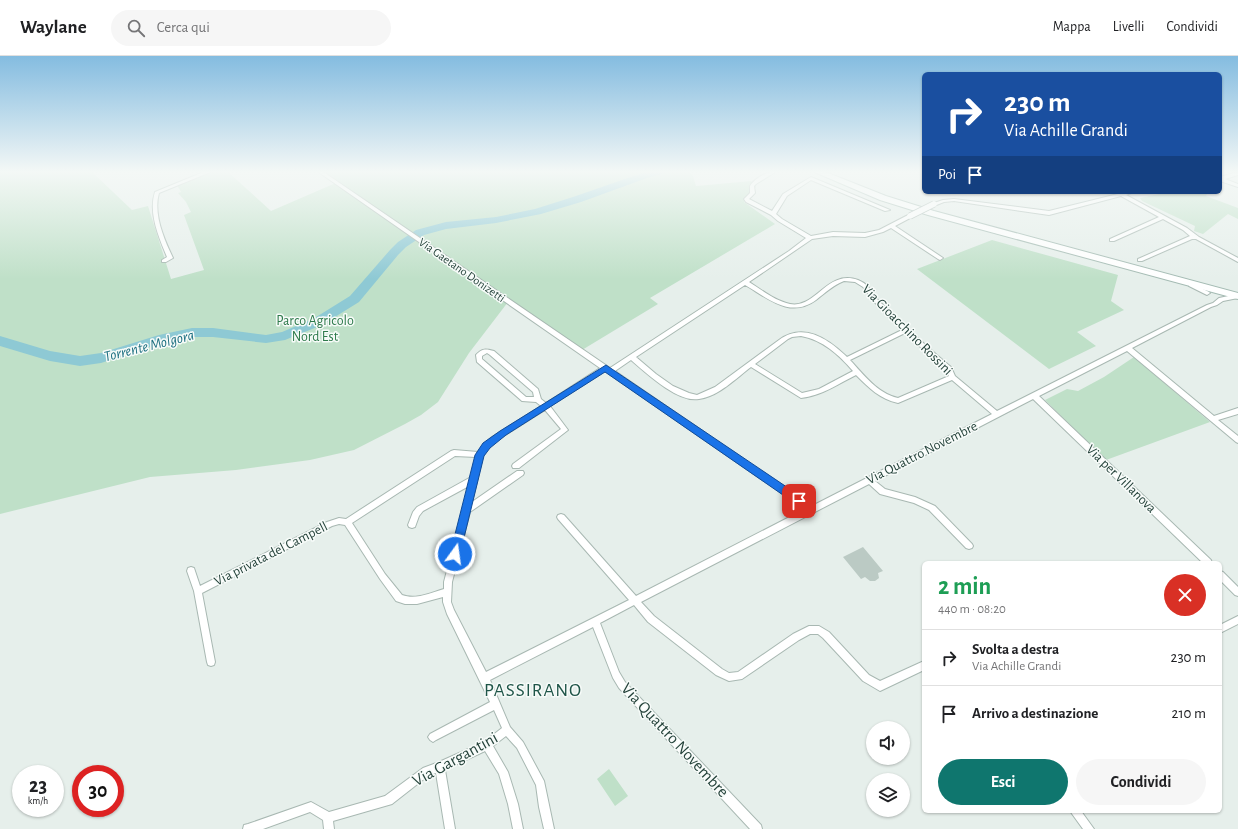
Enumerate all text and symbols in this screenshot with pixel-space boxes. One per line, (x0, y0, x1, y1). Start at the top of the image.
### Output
search box (111, 10, 391, 46)
icon: search (125, 17, 147, 39)
text: Waylane (20, 18, 87, 37)
text: Cerca qui (157, 20, 210, 35)
text: Mappa (1053, 20, 1091, 34)
text: Livelli (1113, 20, 1144, 34)
text: Condividi (1166, 20, 1218, 34)
icon: right (938, 88, 990, 140)
text: 230 m (1004, 89, 1071, 117)
text: Via Achille Grandi (1004, 122, 1128, 140)
icon: arrive (964, 164, 986, 186)
text: Poi (938, 167, 956, 182)
street label: Via Gaetano Donizetti (417, 236, 507, 304)
street label: Via Gioacchino Rossini (859, 282, 955, 378)
park label: Parco Agricolo Nord Est (276, 314, 354, 344)
water label: Torrente Molgora (102, 328, 196, 364)
street label: Via Quattro Novembre (864, 419, 980, 487)
street label: Via per Villanova (1083, 442, 1159, 516)
pin (782, 484, 816, 518)
icon: arrive (788, 490, 810, 512)
street label: Via privata del Campell (212, 519, 330, 589)
position arrow (434, 533, 476, 575)
button: close (1164, 574, 1206, 616)
text: 2 min (938, 575, 991, 599)
text: 440 m · 08:20 (938, 603, 1006, 616)
text: Svolta a destra (972, 642, 1059, 657)
icon: right (938, 647, 960, 669)
text: 230 m (1171, 650, 1206, 665)
text: Via Achille Grandi (972, 660, 1061, 673)
street label: Via Quattro Novembre (617, 680, 732, 801)
district label: PASSIRANO (484, 681, 582, 700)
icon: arrive (938, 703, 960, 725)
text: Arrivo a destinazione (972, 706, 1098, 721)
text: 210 m (1172, 706, 1206, 721)
map controls (866, 721, 910, 817)
button: sound (866, 721, 910, 765)
street label: Via Gargantini (410, 729, 500, 789)
button: Esci (938, 759, 1068, 805)
button: Condividi (1076, 759, 1206, 805)
speed limit sign: 30 (72, 765, 124, 817)
button: layers (866, 773, 910, 817)
text: 23 (29, 776, 47, 796)
text: km/h (28, 796, 48, 806)

